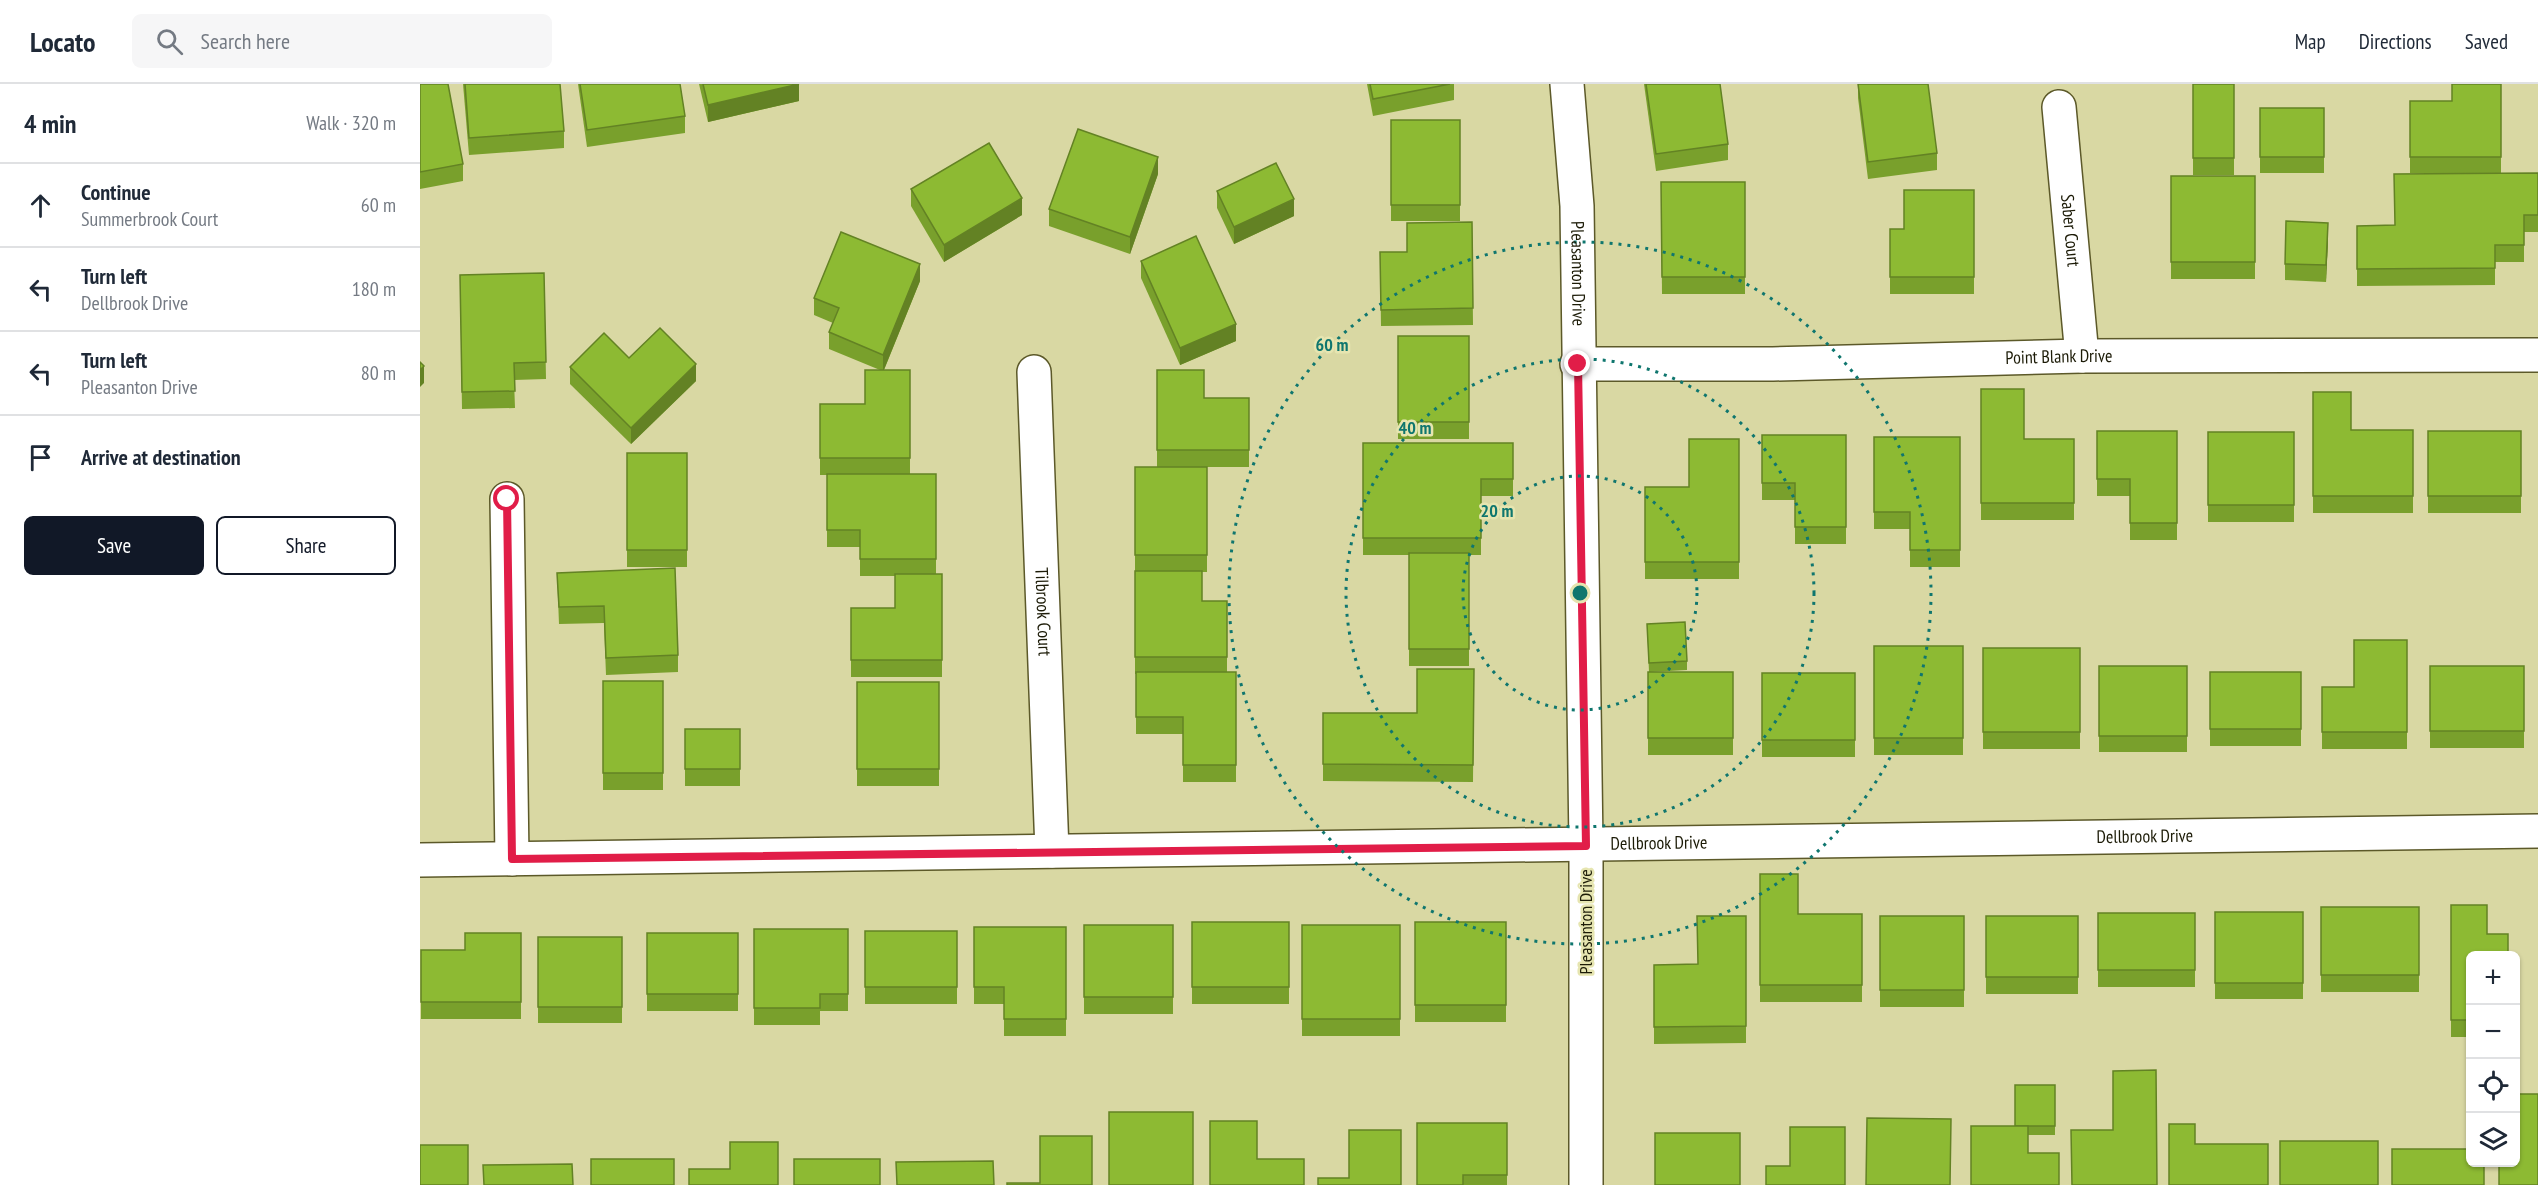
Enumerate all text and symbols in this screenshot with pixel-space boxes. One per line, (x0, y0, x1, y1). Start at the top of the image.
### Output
search box (132, 14, 552, 68)
text: Locato (30, 23, 96, 60)
icon: search (153, 25, 186, 58)
text: Search here (201, 27, 290, 55)
text: Map (2295, 28, 2326, 55)
text: Directions (2359, 28, 2432, 55)
text: Saved (2465, 28, 2508, 55)
text: 4 min (24, 107, 77, 140)
text: Walk · 320 m (306, 110, 396, 136)
text: Continue (81, 178, 151, 206)
icon: ahead (24, 189, 57, 222)
text: 60 m (361, 192, 396, 218)
street label: Saber Court (2056, 193, 2086, 268)
text: Summerbrook Court (81, 206, 218, 232)
street label: Pleasanton Drive (1566, 221, 1591, 326)
text: Turn left (81, 262, 147, 290)
icon: left (24, 273, 57, 306)
text: 180 m (352, 276, 396, 302)
text: Dellbrook Drive (81, 290, 188, 316)
text: 60 m (1316, 333, 1348, 356)
street label: Point Blank Drive (2005, 344, 2112, 369)
text: Turn left (81, 346, 147, 374)
route end (1564, 350, 1590, 376)
icon: left (24, 357, 57, 390)
text: 80 m (361, 360, 396, 386)
text: Pleasanton Drive (81, 374, 198, 400)
text: 40 m (1399, 416, 1431, 439)
icon: arrive (24, 441, 57, 474)
text: Arrive at destination (81, 443, 241, 471)
route start (493, 485, 519, 511)
text: 20 m (1481, 499, 1513, 522)
button: Save (24, 516, 204, 575)
button: Share (216, 516, 396, 575)
street label: Tilbrook Court (1030, 567, 1057, 657)
centre of rings (1570, 583, 1590, 603)
street label: Dellbrook Drive (2096, 824, 2193, 848)
street label: Dellbrook Drive (1610, 830, 1707, 855)
street label: Pleasanton Drive (1574, 869, 1597, 975)
map controls (2466, 951, 2520, 1167)
button: + (2466, 951, 2520, 1005)
button: − (2466, 1005, 2520, 1059)
button: locate (2466, 1059, 2520, 1113)
button: layers (2466, 1113, 2520, 1167)

